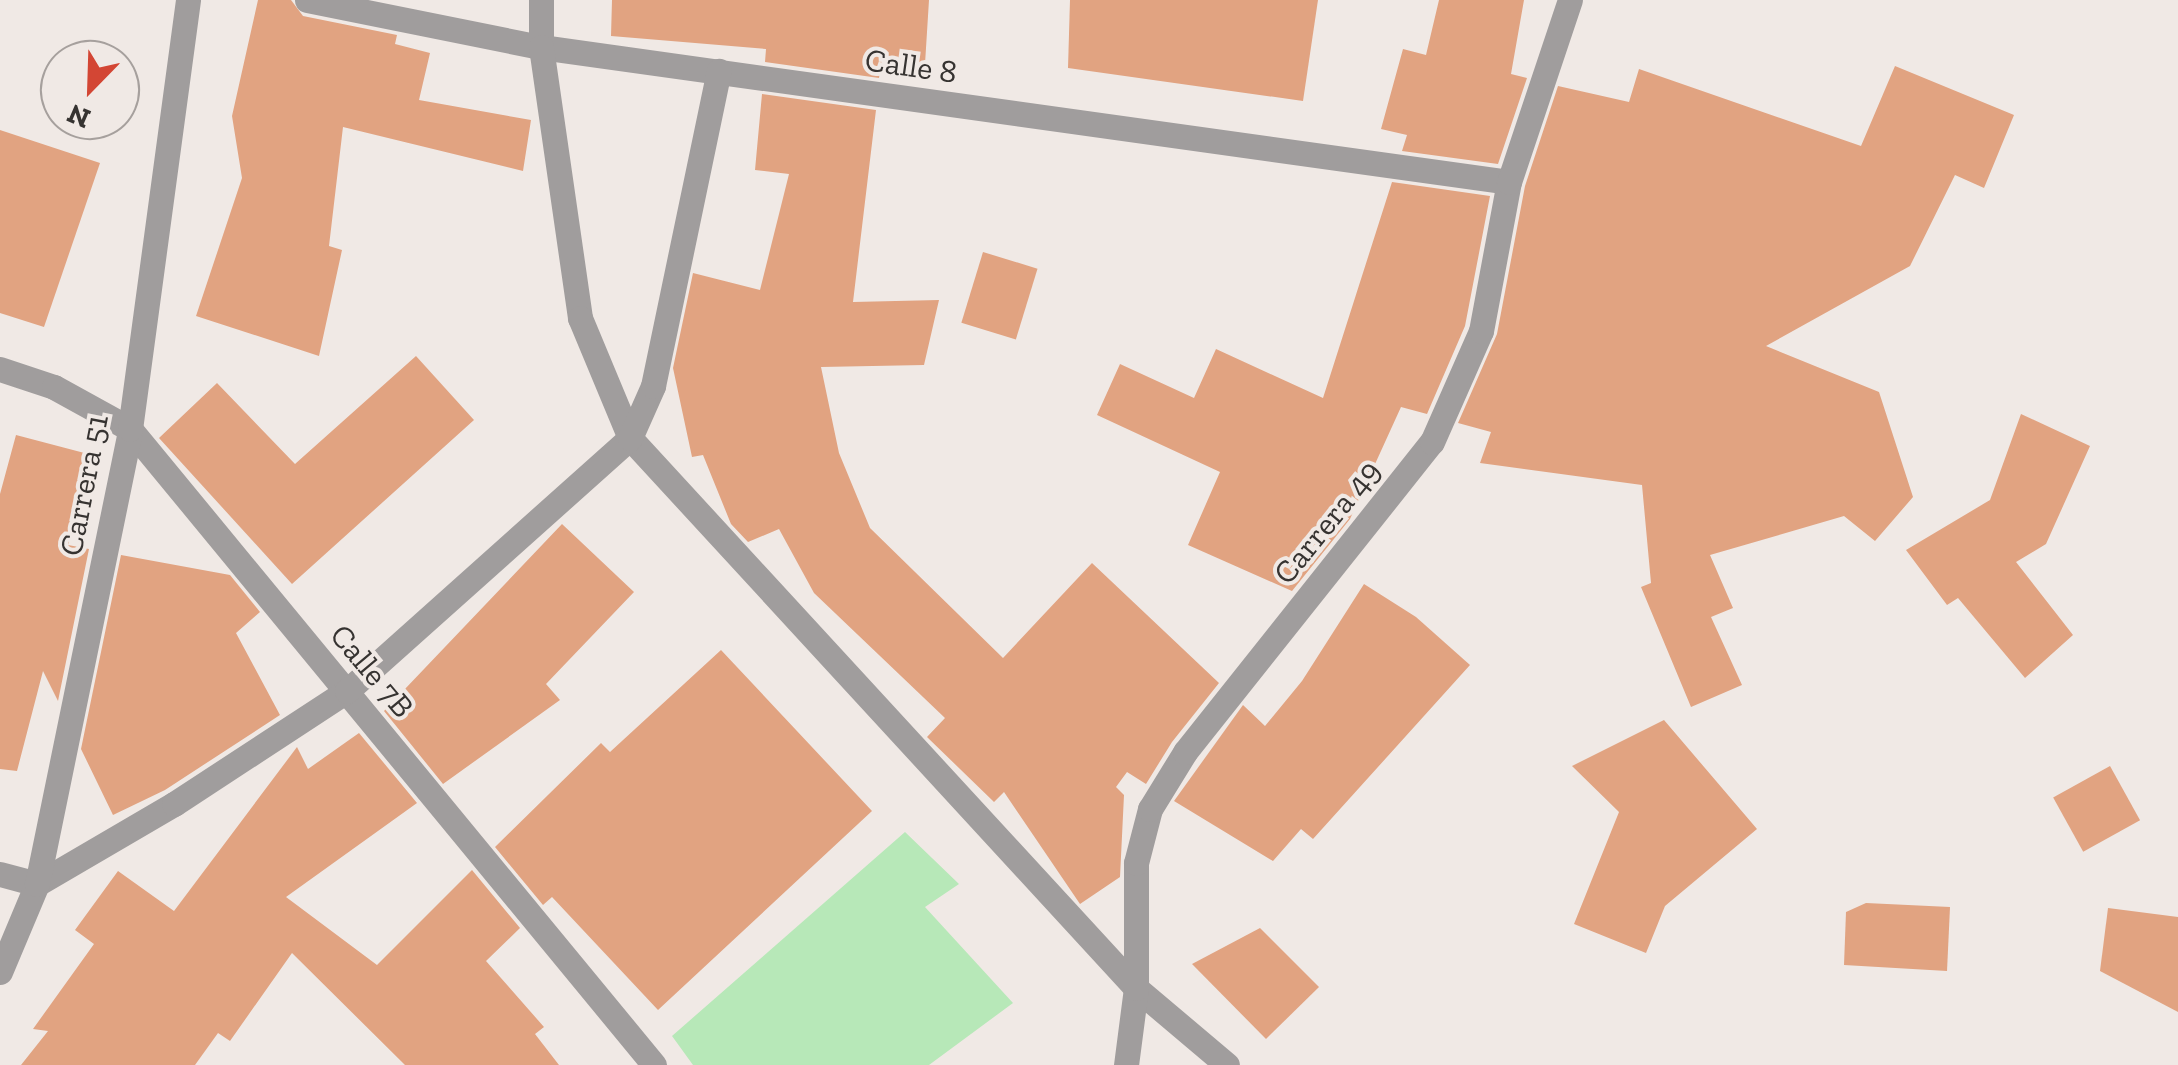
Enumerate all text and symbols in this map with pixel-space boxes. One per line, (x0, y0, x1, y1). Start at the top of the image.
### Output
north arrow (40, 40, 140, 140)
street label: Calle 8 (862, 41, 960, 91)
text: N (63, 97, 95, 136)
street label: Carrera 51 (52, 411, 116, 559)
street label: Carrera 49 (1265, 452, 1389, 592)
street label: Calle 7B (322, 617, 422, 725)

